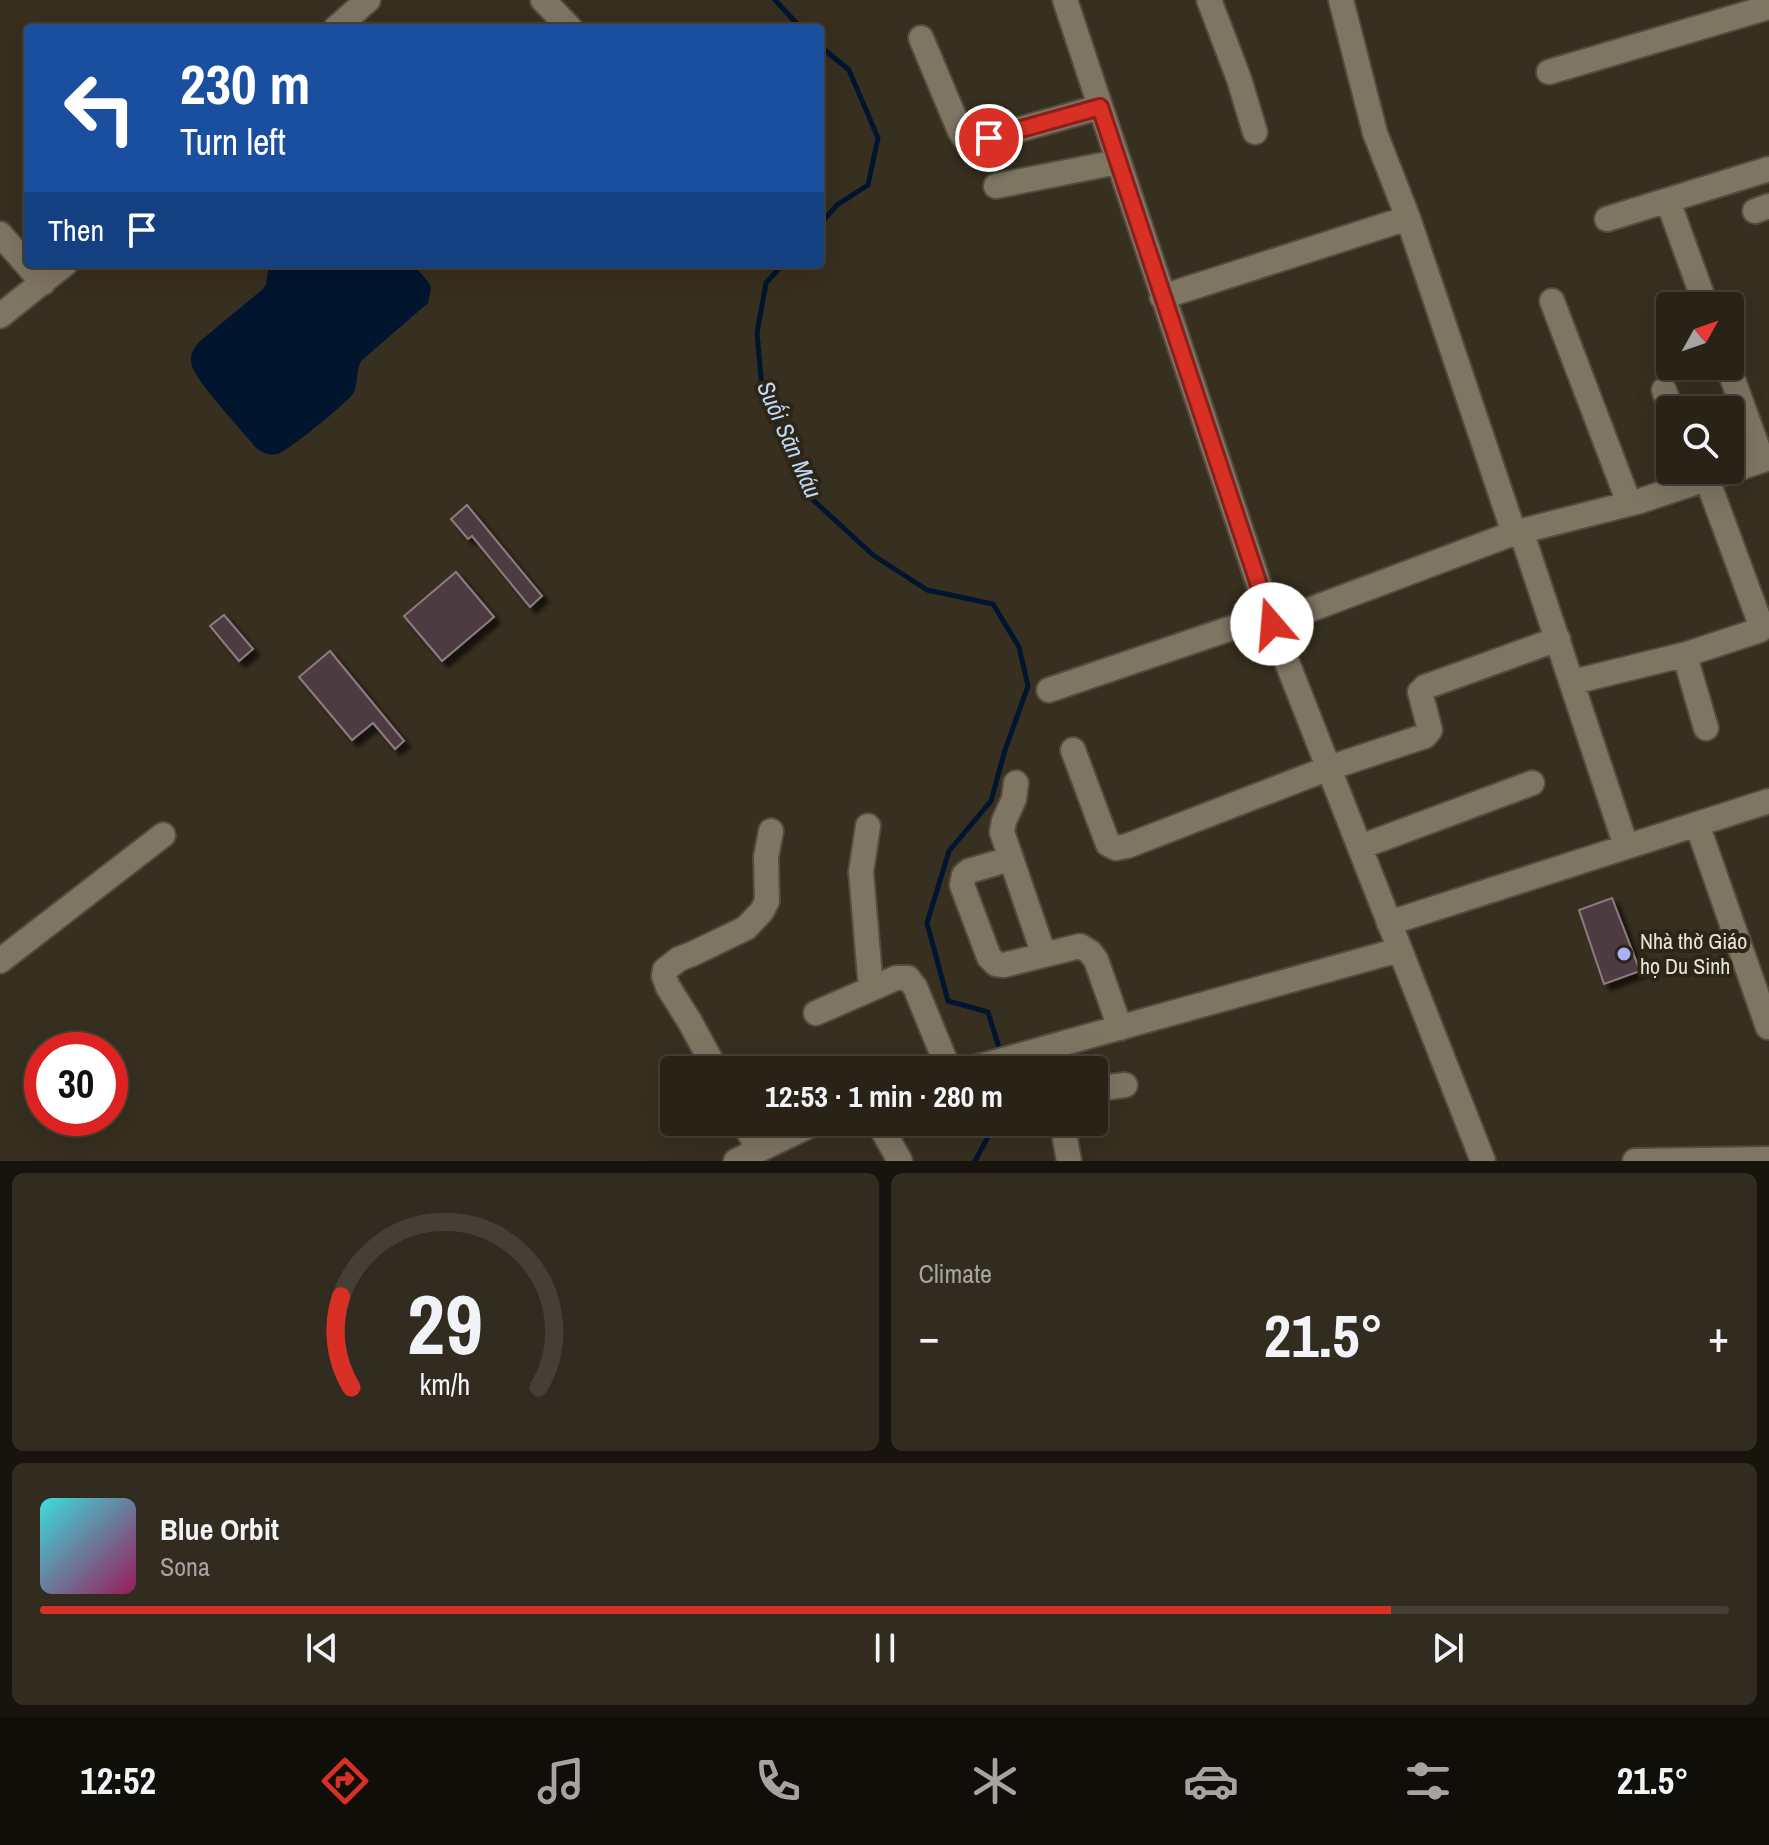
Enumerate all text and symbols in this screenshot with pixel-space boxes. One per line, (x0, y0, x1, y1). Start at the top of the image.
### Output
text: 230 m (180, 46, 310, 121)
icon: left (48, 56, 152, 160)
pin (955, 104, 1023, 172)
icon: arrive (967, 116, 1011, 160)
text: Turn left (180, 118, 286, 166)
icon: arrive (120, 208, 164, 252)
text: Then (48, 210, 104, 250)
north arrow (1656, 292, 1744, 380)
map controls (1656, 292, 1744, 484)
water label: Suối Săn Máu (750, 376, 830, 503)
button: search (1656, 396, 1744, 484)
position arrow (1230, 582, 1314, 666)
place label: Nhà thờ Giáo họ Du Sinh (1640, 926, 1747, 981)
marker: Nhà thờ Giáo họ Du Sinh (1615, 945, 1633, 963)
speed limit sign: 30 (24, 1032, 128, 1136)
text: 12:53 · 1 min · 280 m (765, 1076, 1003, 1116)
text: Climate (919, 1256, 992, 1291)
text: 29 (407, 1268, 483, 1380)
text: 21.5° (1264, 1295, 1384, 1376)
text: − (919, 1306, 940, 1366)
text: + (1708, 1306, 1729, 1366)
text: km/h (420, 1365, 471, 1404)
text: Blue Orbit (160, 1509, 279, 1549)
text: Sona (160, 1549, 210, 1584)
icon: previous (300, 1626, 344, 1670)
icon: pause (863, 1626, 907, 1670)
icon: next (1426, 1626, 1470, 1670)
icon: directions (317, 1753, 373, 1809)
icon: music (533, 1753, 589, 1809)
icon: phone (750, 1753, 806, 1809)
icon: climate (967, 1753, 1023, 1809)
icon: car (1183, 1753, 1239, 1809)
icon: filters (1400, 1753, 1456, 1809)
text: 12:52 (80, 1757, 156, 1805)
text: 21.5° (1617, 1757, 1689, 1805)

